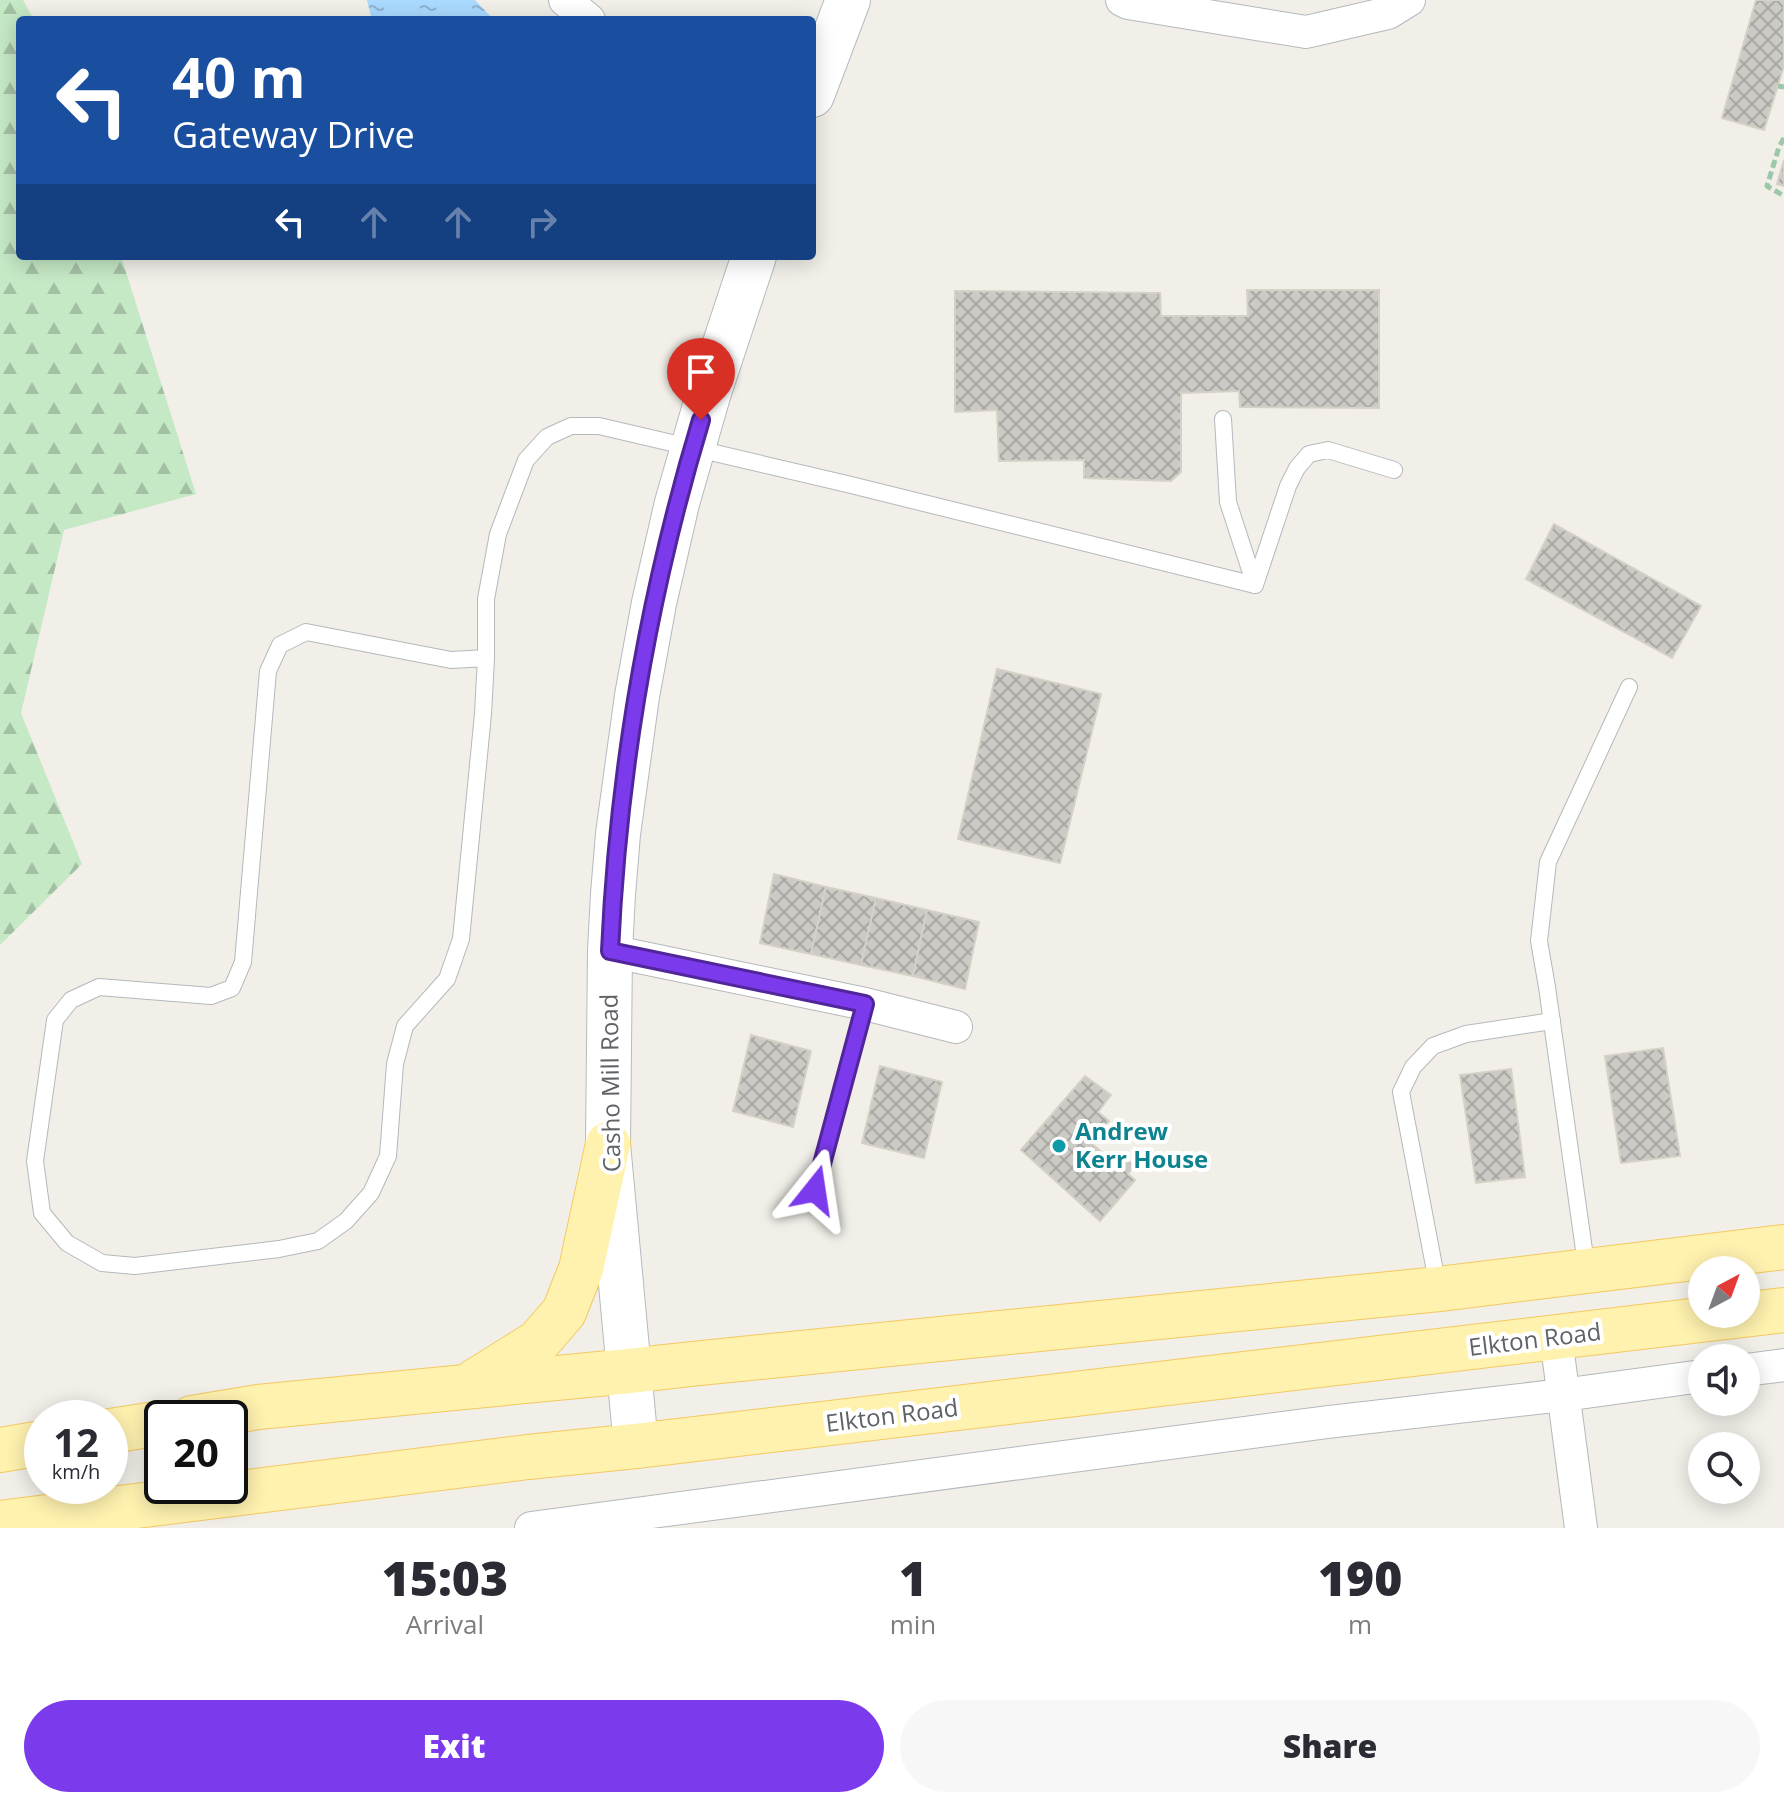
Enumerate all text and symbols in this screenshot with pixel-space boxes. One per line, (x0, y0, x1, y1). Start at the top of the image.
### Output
text: 40 m (172, 38, 306, 114)
icon: left (40, 48, 144, 152)
text: Gateway Drive (172, 110, 415, 159)
icon: left (268, 200, 312, 244)
icon: ahead (352, 200, 396, 244)
icon: ahead (436, 200, 480, 244)
icon: right (520, 200, 564, 244)
pin (667, 338, 735, 420)
icon: arrive (679, 350, 723, 394)
street label: Casho Mill Road (591, 993, 628, 1173)
place label: Andrew Kerr House (1075, 1114, 1208, 1175)
marker: Andrew Kerr House (1050, 1137, 1068, 1155)
position arrow (773, 1148, 857, 1232)
north arrow (1688, 1256, 1760, 1328)
map controls (1688, 1256, 1760, 1504)
street label: Elkton Road (1467, 1314, 1603, 1363)
button: sound (1688, 1344, 1760, 1416)
street label: Elkton Road (824, 1390, 960, 1439)
speed limit sign: 20 (144, 1400, 248, 1504)
text: 12 (53, 1414, 99, 1469)
button: search (1688, 1432, 1760, 1504)
text: km/h (52, 1458, 100, 1485)
text: 15:03 (382, 1545, 508, 1610)
text: 1 (899, 1545, 927, 1610)
text: 190 (1318, 1545, 1402, 1610)
text: Arrival (406, 1606, 484, 1642)
text: min (890, 1606, 936, 1642)
text: m (1348, 1606, 1372, 1642)
button: Exit (24, 1700, 884, 1792)
button: Share (900, 1700, 1760, 1792)

